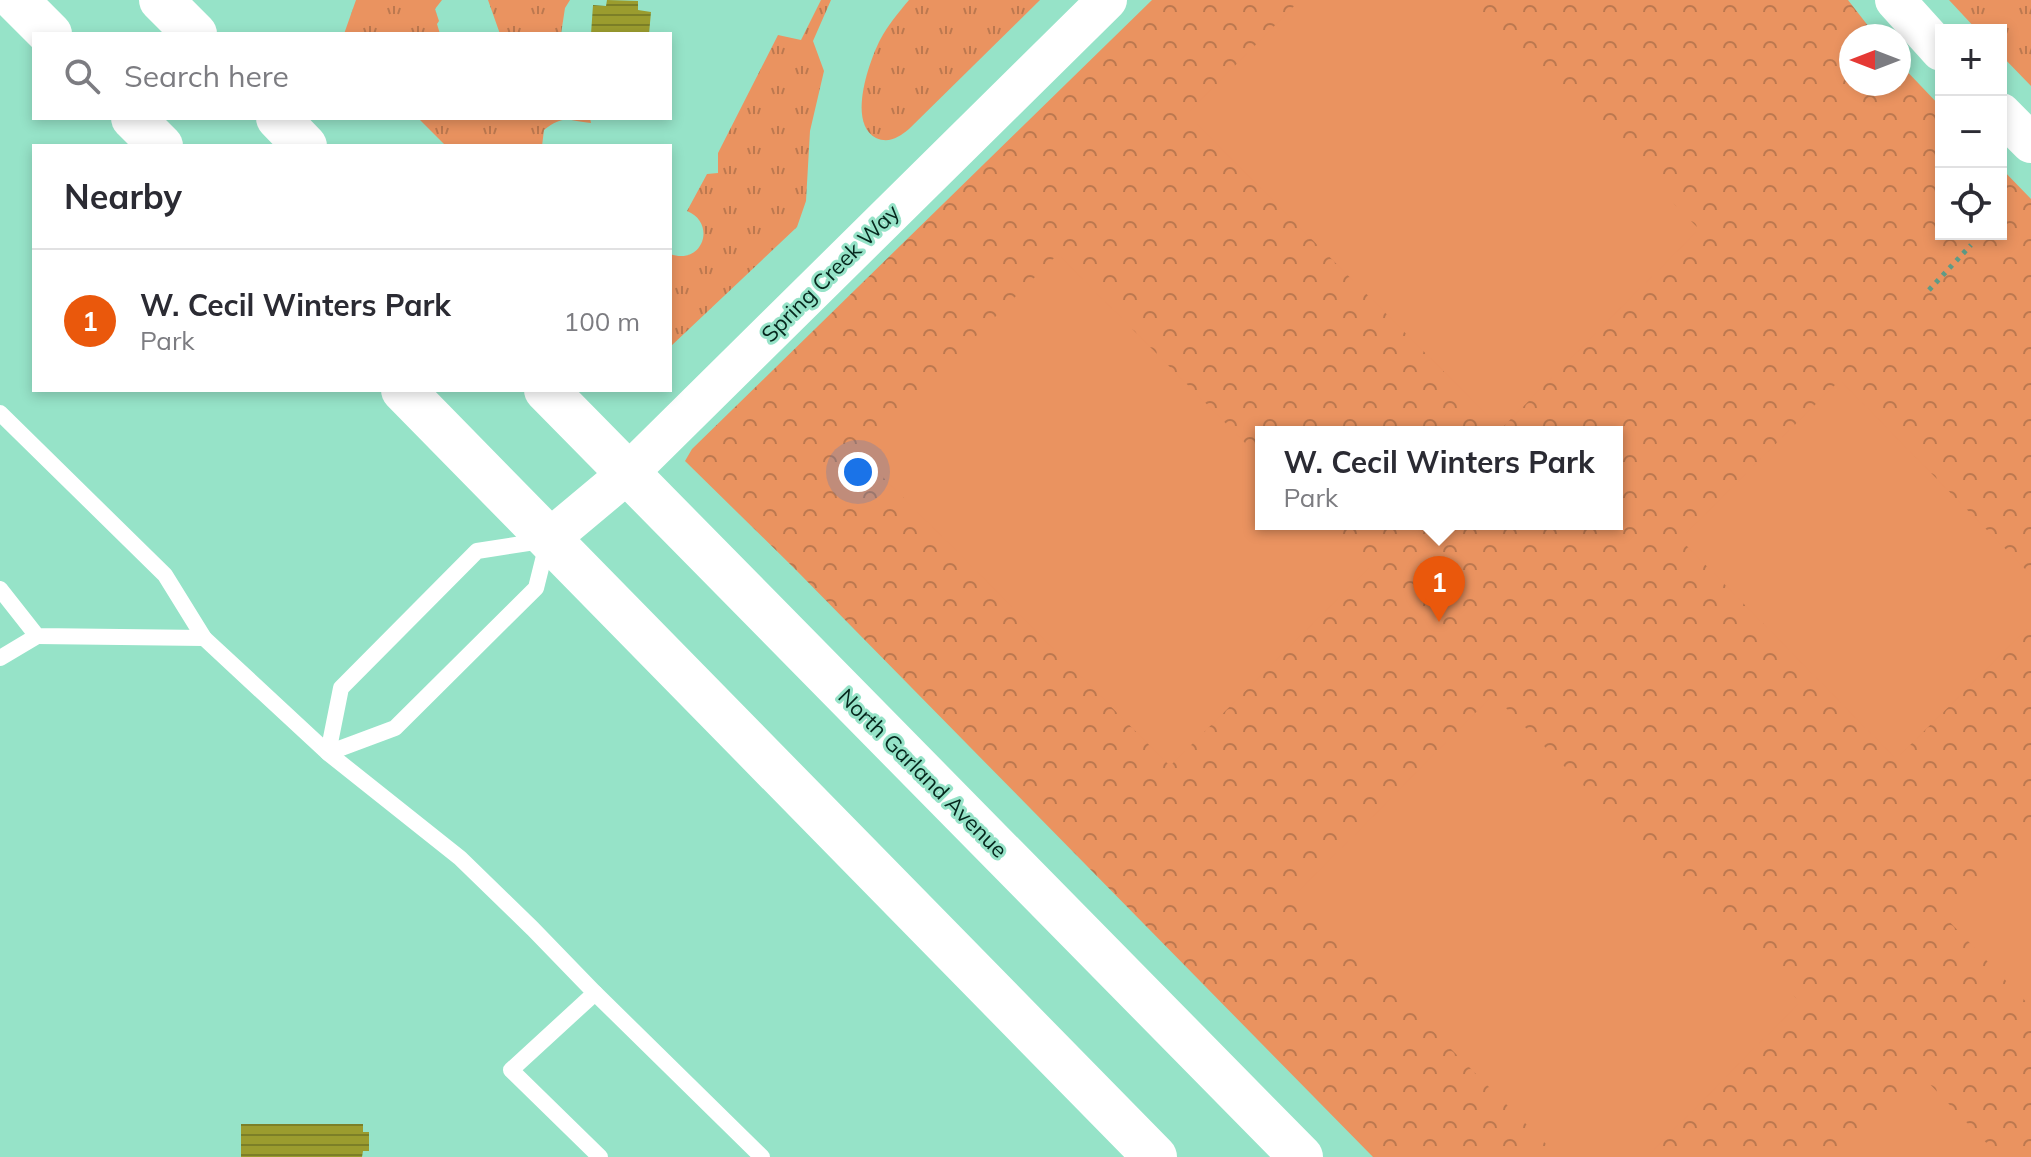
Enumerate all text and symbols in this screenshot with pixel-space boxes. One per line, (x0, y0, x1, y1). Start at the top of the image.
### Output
north arrow (1839, 24, 1911, 96)
map controls (1935, 24, 2007, 240)
button: + (1935, 24, 2007, 96)
search box (32, 32, 672, 120)
icon: search (60, 54, 104, 98)
text: Search here (124, 57, 289, 95)
button: − (1935, 96, 2007, 168)
button: locate (1935, 168, 2007, 240)
text: Nearby (64, 175, 182, 218)
street label: Spring Creek Way (755, 198, 905, 348)
text: W. Cecil Winters Park (140, 286, 451, 324)
text: 1 (82, 305, 98, 338)
text: 100 m (564, 305, 640, 338)
text: Park (140, 324, 195, 357)
popup (1255, 426, 1623, 530)
text: W. Cecil Winters Park (1284, 443, 1594, 481)
your location (838, 452, 878, 492)
text: Park (1284, 481, 1338, 514)
pin: 1 (1413, 556, 1465, 622)
street label: North Garland Avenue (832, 682, 1014, 864)

